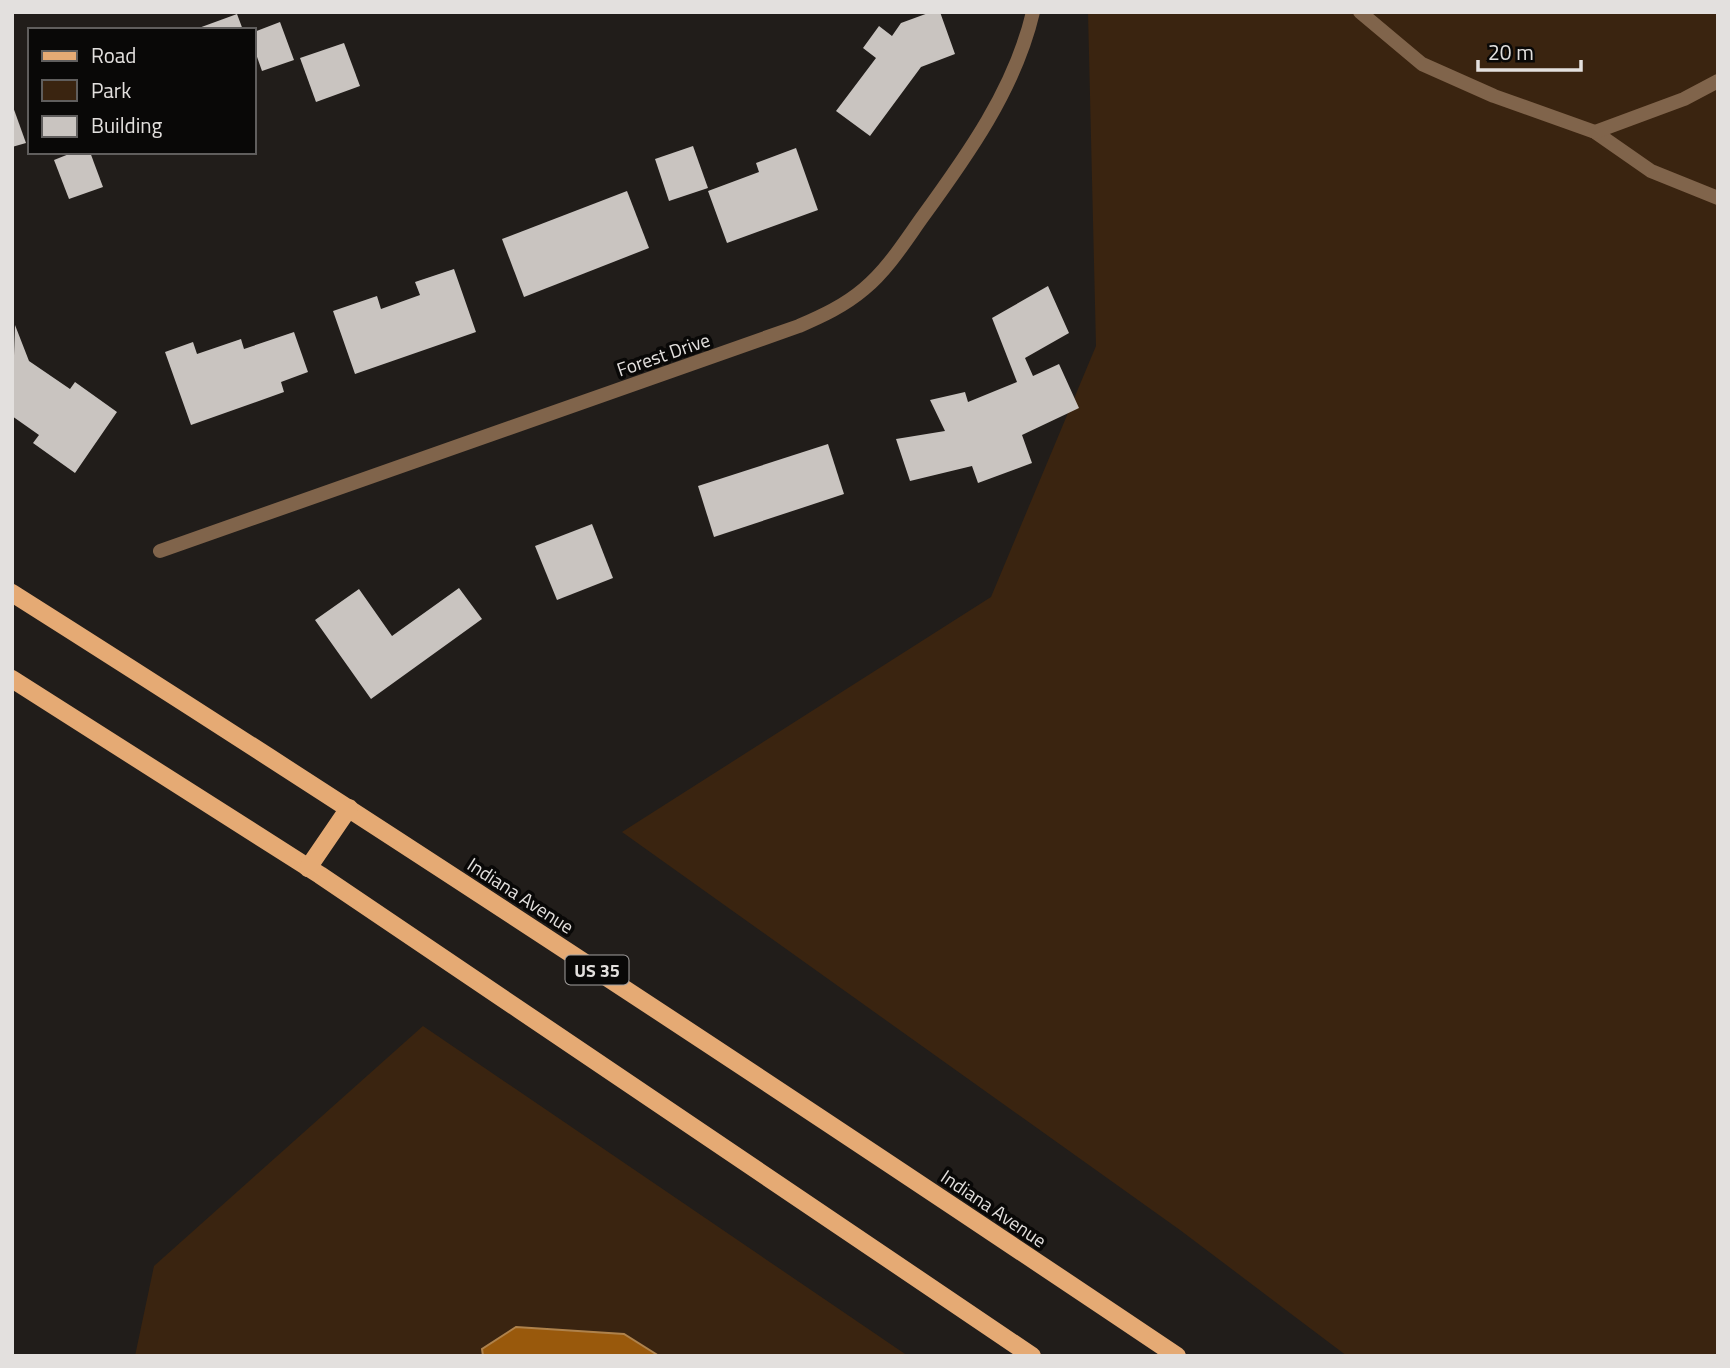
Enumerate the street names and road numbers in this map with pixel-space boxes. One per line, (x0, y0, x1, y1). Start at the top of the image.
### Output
street label: Forest Drive (612, 325, 714, 383)
street label: Indiana Avenue (462, 850, 580, 940)
road number: US 35 (566, 956, 628, 985)
street label: Indiana Avenue (935, 1162, 1053, 1254)

